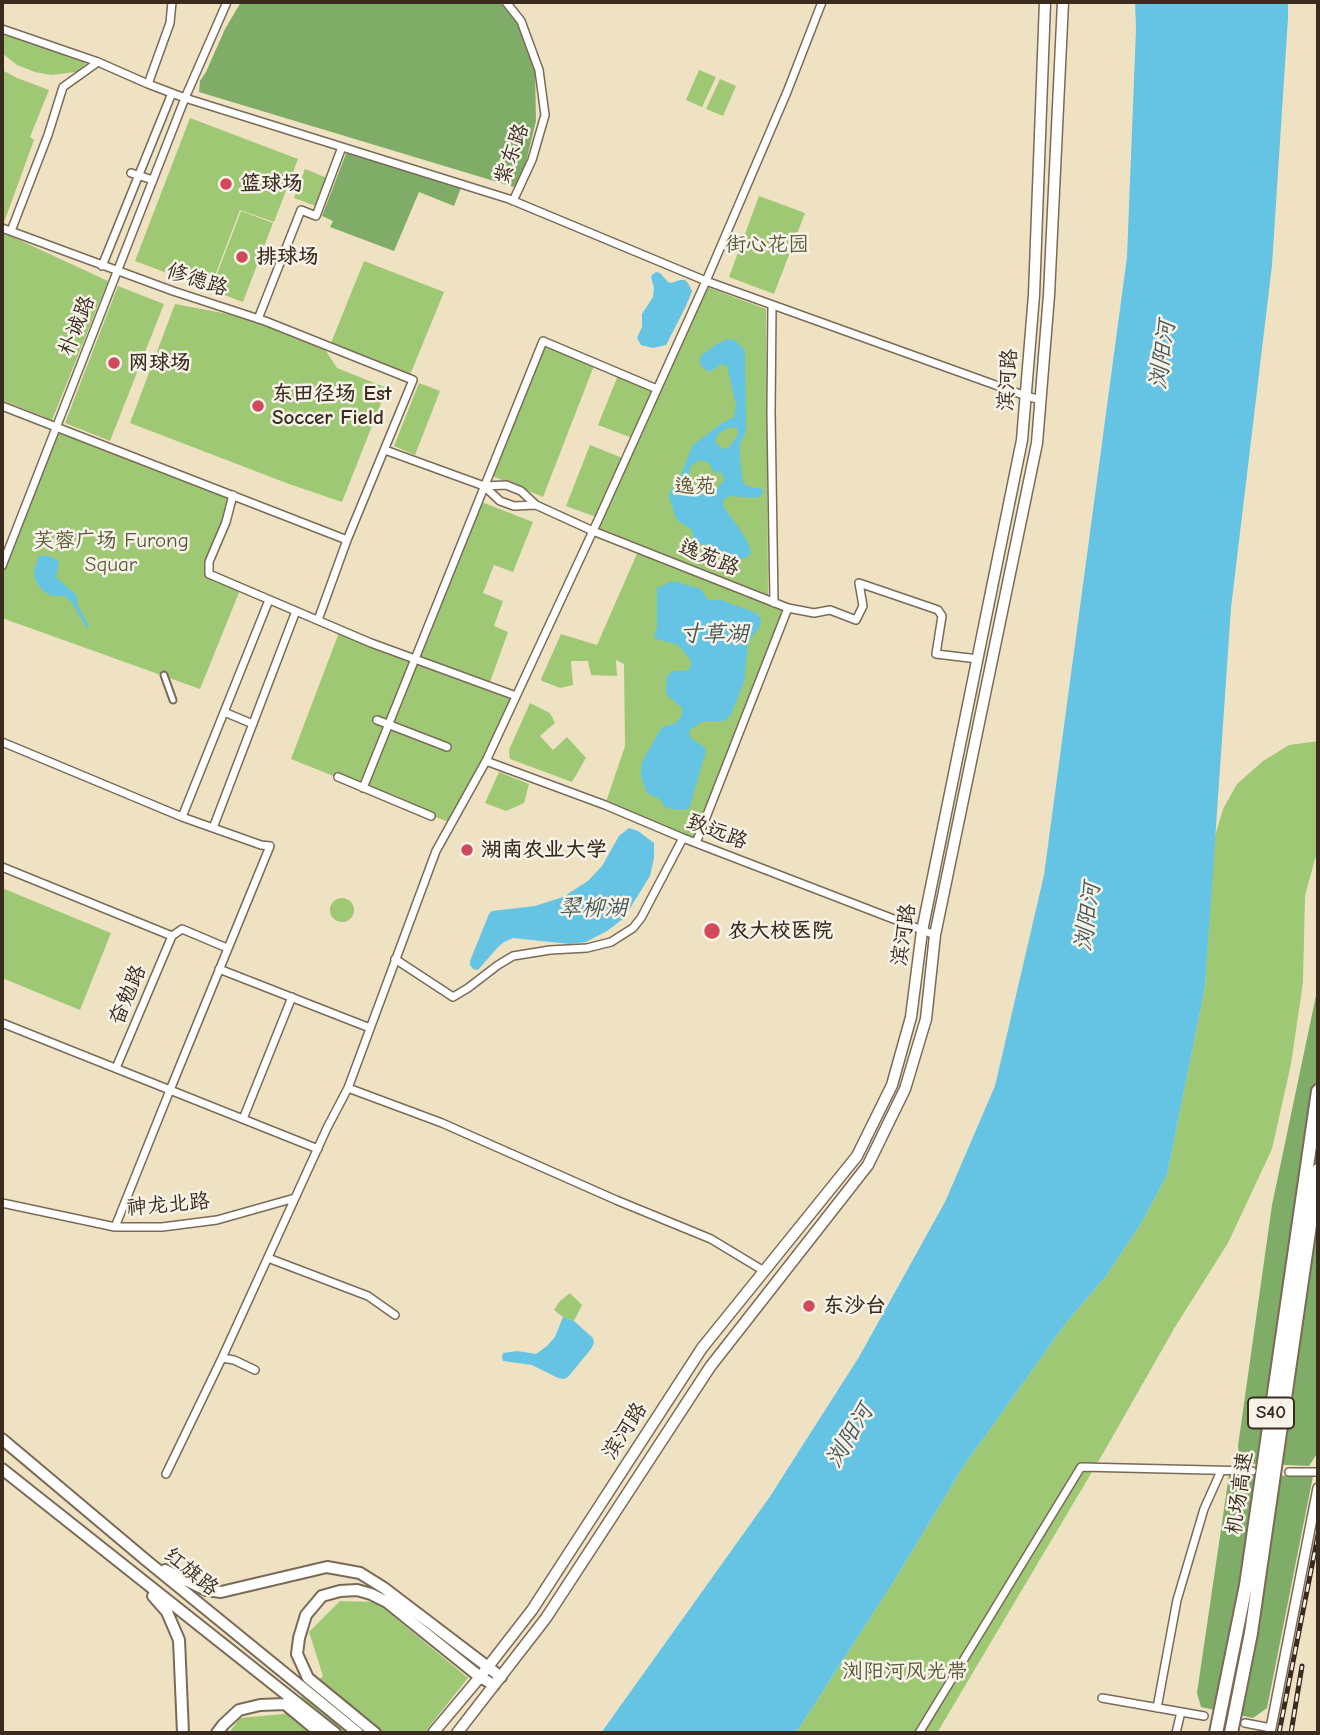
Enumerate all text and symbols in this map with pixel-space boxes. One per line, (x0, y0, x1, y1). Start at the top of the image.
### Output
street label: 紫东路 (489, 120, 535, 188)
place label: 篮球场 (240, 171, 303, 197)
marker: 篮球场 (218, 176, 234, 192)
park label: 街心花园 (725, 232, 809, 258)
place label: 排球场 (256, 244, 319, 270)
marker: 排球场 (234, 249, 250, 265)
street label: 修德路 (163, 258, 231, 302)
street label: 朴诚路 (54, 292, 100, 360)
water label: 浏阳河 (1145, 319, 1181, 391)
street label: 滨河路 (993, 348, 1023, 412)
place label: 网球场 (128, 350, 191, 376)
marker: 网球场 (106, 355, 122, 371)
place label: 东田径场 Est Soccer Field (272, 381, 392, 431)
marker: 东田径场 Est Soccer Field (250, 398, 266, 414)
park label: 逸苑 (674, 474, 716, 500)
park label: 芙蓉广场 Furong Squar (33, 528, 189, 578)
street label: 逸苑路 (675, 535, 743, 581)
water label: 寸草湖 (680, 620, 748, 648)
street label: 致远路 (683, 809, 751, 855)
place label: 湖南农业大学 (481, 837, 607, 863)
marker: 湖南农业大学 (459, 842, 475, 858)
water label: 浏阳河 (1070, 881, 1106, 953)
water label: 翠柳湖 (559, 894, 627, 922)
street label: 滨河路 (887, 902, 921, 968)
place label: 农大校医院 (728, 918, 833, 944)
marker: 农大校医院 (702, 921, 722, 941)
street label: 奋勉路 (104, 961, 152, 1029)
street label: 神龙北路 (125, 1189, 211, 1221)
place label: 东沙台 (823, 1293, 886, 1319)
marker: 东沙台 (801, 1298, 817, 1314)
street label: 滨河路 (597, 1398, 653, 1464)
road number: S40 (1248, 1398, 1294, 1428)
water label: 浏阳河 (820, 1399, 880, 1473)
street label: 机场高速 (1222, 1450, 1258, 1536)
street label: 红旗路 (159, 1542, 223, 1602)
park label: 浏阳河风光带 (842, 1659, 968, 1685)

